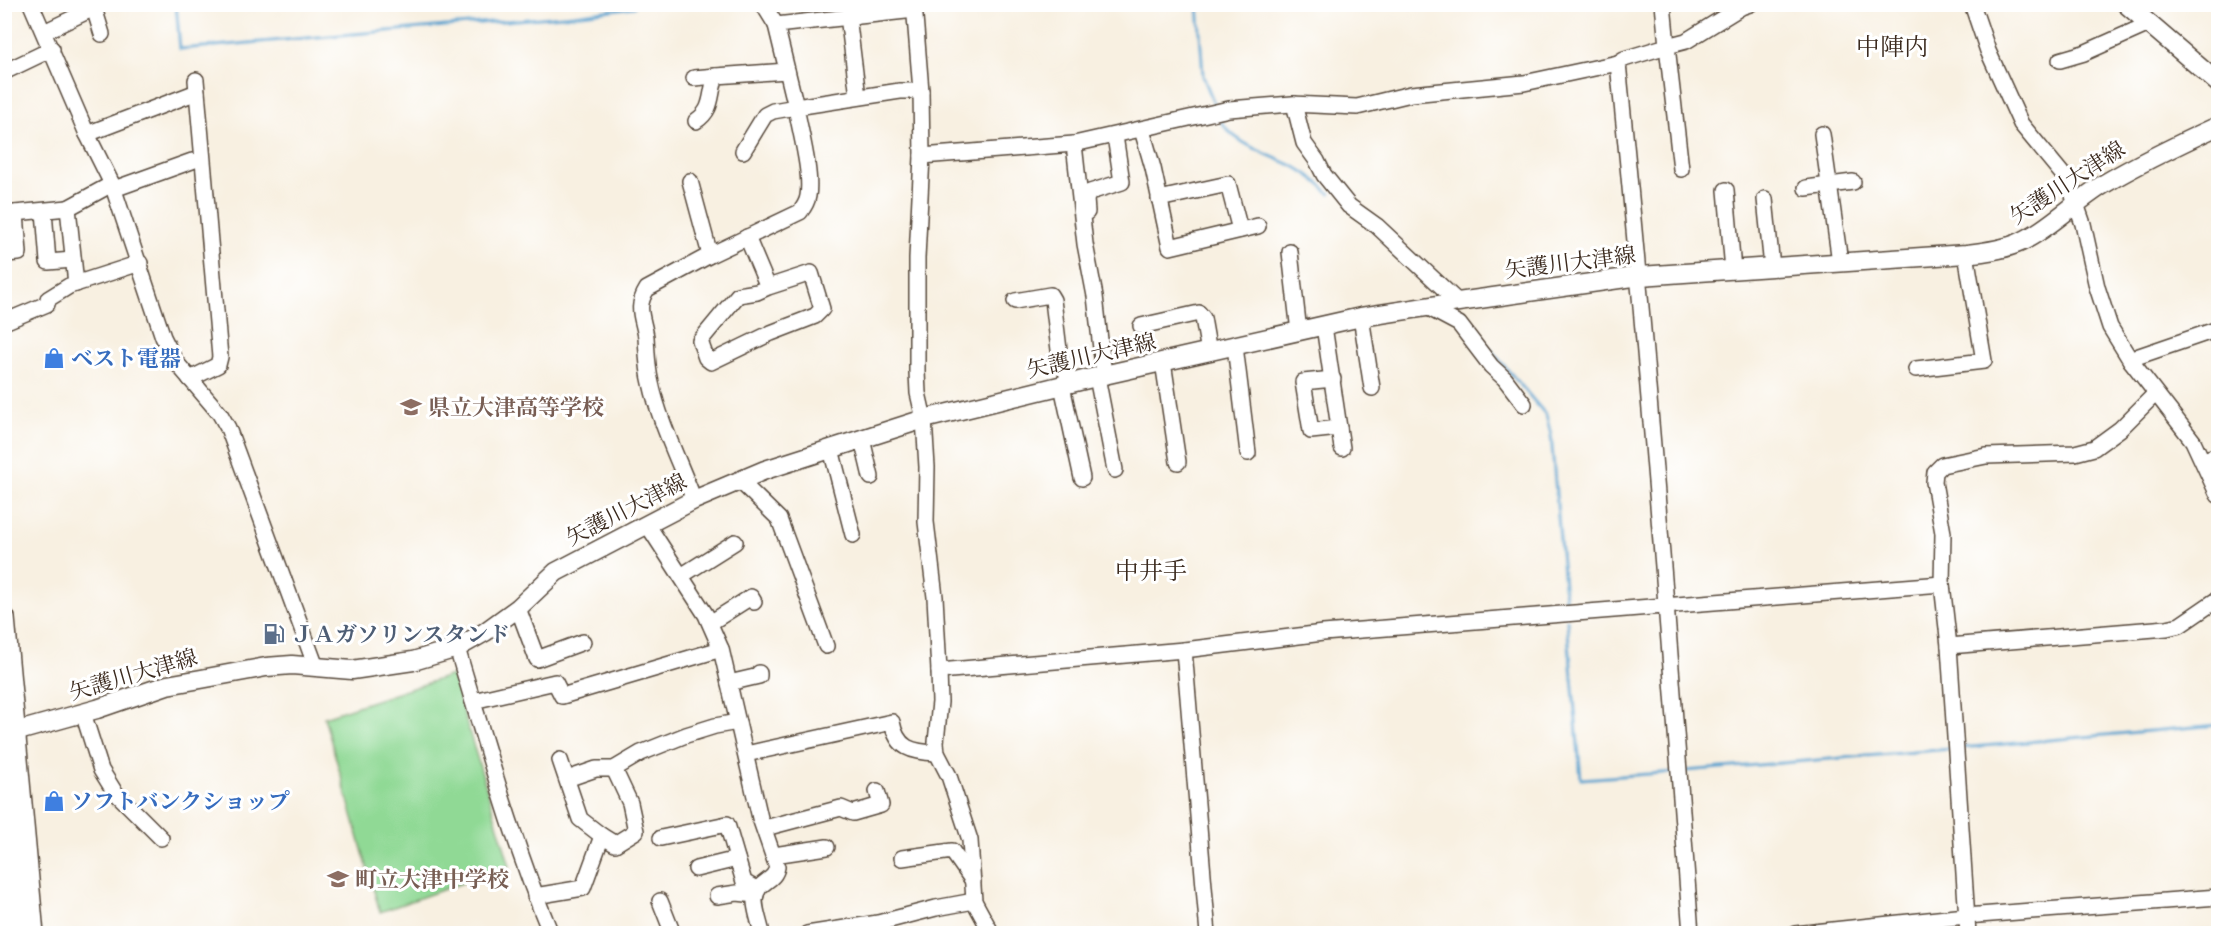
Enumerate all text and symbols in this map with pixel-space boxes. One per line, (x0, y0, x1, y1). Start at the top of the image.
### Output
district label: 中陣内 (1856, 33, 1928, 64)
street label: 矢護川大津線 (2005, 136, 2131, 231)
street label: 矢護川大津線 (1503, 242, 1637, 286)
street label: 矢護川大津線 (1024, 328, 1159, 385)
shop icon: ベスト電器 (42, 346, 66, 370)
place label: ベスト電器 (71, 346, 181, 374)
school or university icon: 県立大津高等学校 (399, 395, 423, 419)
place label: 県立大津高等学校 (428, 395, 604, 423)
street label: 矢護川大津線 (562, 468, 692, 553)
district label: 中井手 (1115, 557, 1187, 588)
fuel station icon: ＪＡガソリンスタンド (262, 622, 286, 646)
place label: ＪＡガソリンスタンド (291, 622, 510, 650)
street label: 矢護川大津線 (66, 644, 201, 708)
shop icon: ソフトバンクショップ (42, 789, 66, 813)
place label: ソフトバンクショップ (71, 789, 290, 817)
school or university icon: 町立大津中学校 (326, 867, 350, 891)
place label: 町立大津中学校 (355, 867, 509, 895)

